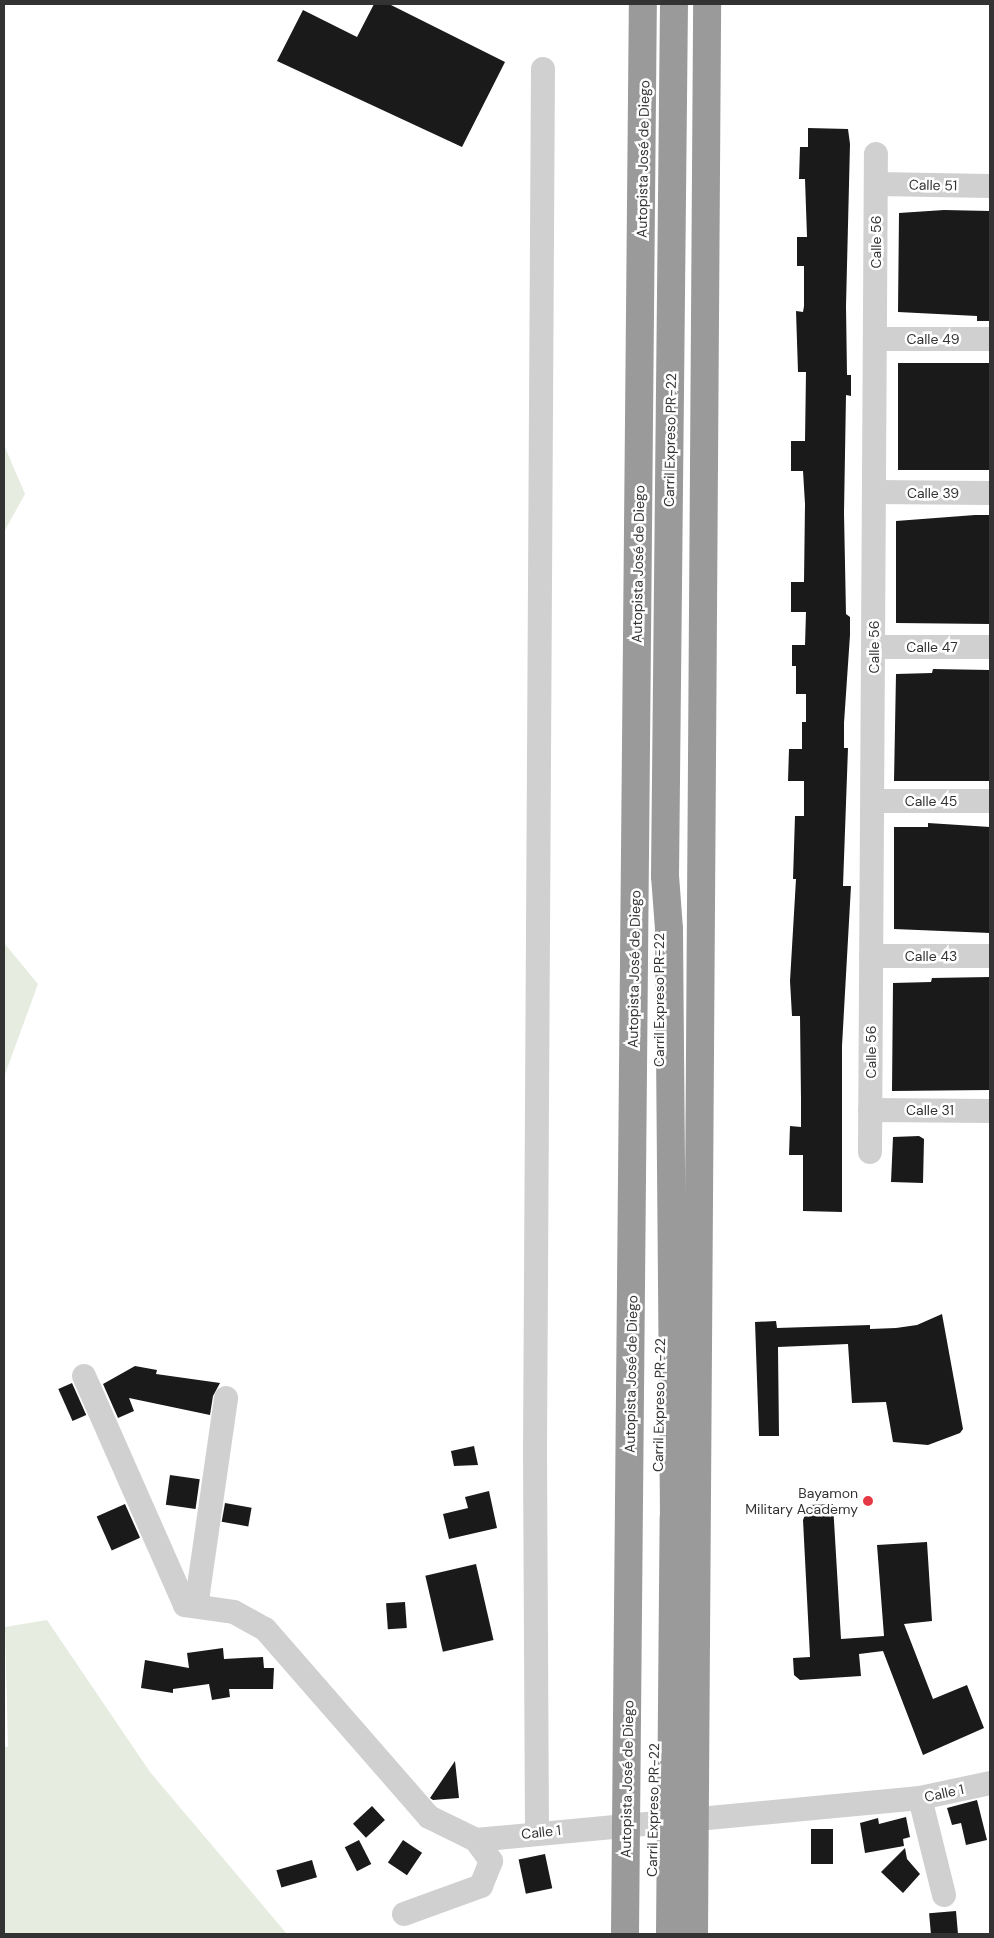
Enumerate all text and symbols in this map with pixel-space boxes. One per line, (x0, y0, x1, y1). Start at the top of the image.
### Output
street label: Autopista José de Diego (633, 80, 653, 238)
street label: Calle 51 (909, 176, 957, 194)
street label: Calle 56 (868, 216, 884, 268)
street label: Calle 49 (907, 331, 959, 347)
street label: Carril Expreso PR-22 (660, 373, 680, 507)
street label: Autopista José de Diego (628, 485, 648, 643)
street label: Calle 39 (907, 485, 959, 501)
street label: Calle 56 (866, 621, 882, 673)
street label: Calle 47 (906, 639, 958, 655)
street label: Calle 45 (905, 793, 957, 809)
street label: Autopista José de Diego (624, 890, 644, 1048)
street label: Carril Expreso PR-22 (651, 933, 667, 1067)
street label: Calle 43 (905, 948, 957, 964)
street label: Calle 56 (863, 1026, 879, 1078)
street label: Calle 31 (906, 1102, 954, 1118)
street label: Autopista José de Diego (621, 1295, 641, 1453)
street label: Carril Expreso PR-22 (649, 1338, 669, 1472)
place label: Bayamon Military Academy (745, 1485, 858, 1518)
marker: Bayamon Military Academy (862, 1495, 874, 1507)
street label: Autopista José de Diego (617, 1700, 637, 1858)
street label: Carril Expreso PR-22 (643, 1743, 663, 1877)
street label: Calle 1 (923, 1781, 965, 1805)
street label: Calle 1 (520, 1822, 562, 1842)

